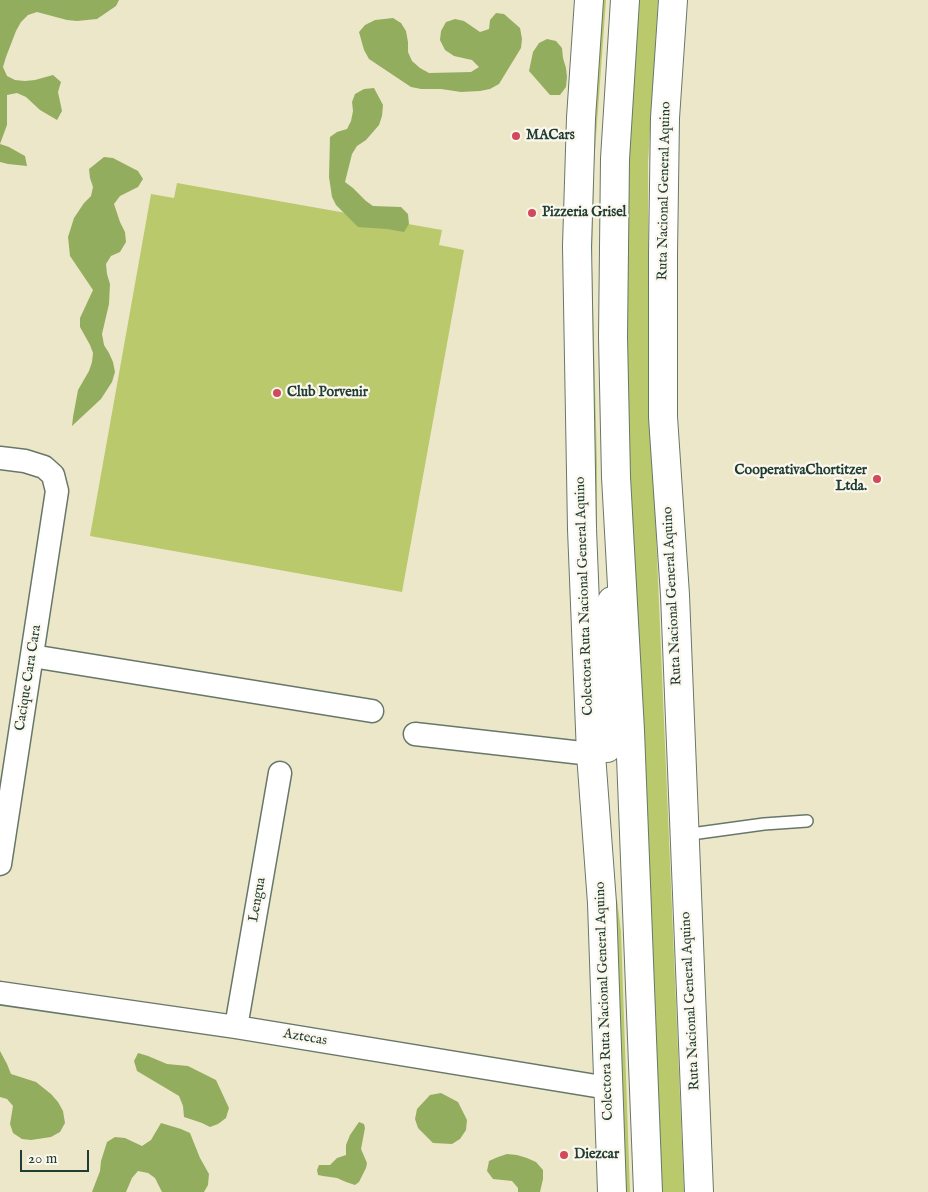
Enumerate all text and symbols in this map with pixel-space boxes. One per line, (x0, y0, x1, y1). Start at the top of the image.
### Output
street label: Ruta Nacional General Aquino (655, 101, 675, 281)
place label: MACars (526, 128, 575, 144)
marker: MACars (510, 130, 522, 142)
place label: Pizzeria Grisel (542, 205, 626, 221)
marker: Pizzeria Grisel (526, 207, 538, 219)
place label: Club Porvenir (287, 385, 368, 401)
marker: Club Porvenir (271, 387, 283, 399)
place label: CooperativaChortitzer Ltda. (735, 463, 867, 496)
marker: CooperativaChortitzer Ltda. (871, 473, 883, 485)
street label: Colectora Ruta Nacional General Aquino (572, 476, 598, 716)
street label: Ruta Nacional General Aquino (660, 506, 686, 686)
street label: Cacique Cara Cara (12, 624, 46, 732)
street label: Lengua (246, 876, 270, 924)
street label: Colectora Ruta Nacional General Aquino (592, 881, 618, 1121)
street label: Ruta Nacional General Aquino (678, 911, 704, 1091)
street label: Aztecas (282, 1026, 328, 1050)
scale bar (22, 1140, 91, 1172)
place label: Diezcar (574, 1147, 619, 1163)
text: 20 m (28, 1149, 57, 1168)
marker: Diezcar (558, 1149, 570, 1161)

